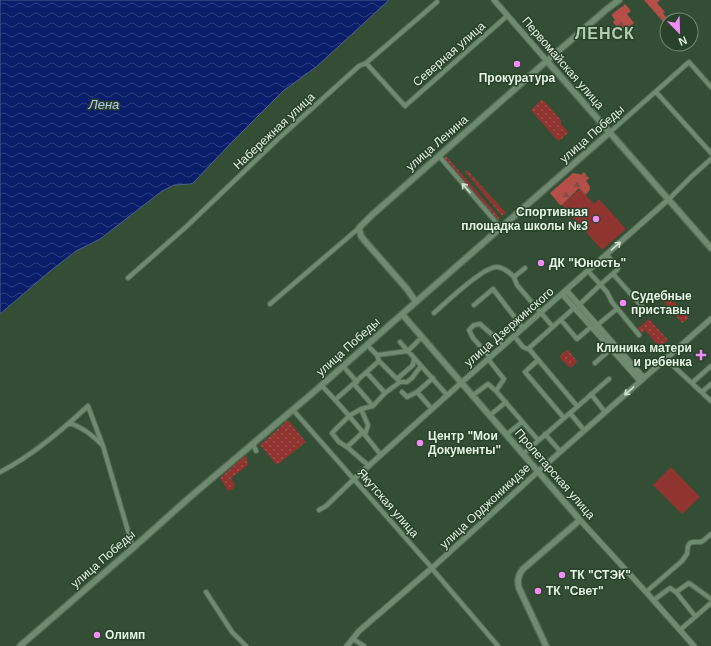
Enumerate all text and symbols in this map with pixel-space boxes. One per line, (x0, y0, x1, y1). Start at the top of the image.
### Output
north arrow (659, 12, 699, 52)
street label: Первомайская улица (519, 14, 607, 112)
street label: Северная улица (410, 19, 488, 89)
district label: ЛЕНСК (575, 25, 635, 42)
text: N (677, 34, 689, 48)
marker: Прокуратура (512, 59, 522, 69)
place label: Прокуратура (479, 71, 556, 85)
street label: Набережная улица (230, 89, 318, 172)
water label: Лена (88, 97, 119, 112)
street label: улица Победы (557, 102, 627, 166)
street label: улица Ленина (403, 112, 471, 174)
one-way arrow (462, 183, 471, 193)
place label: Спортивная площадка школы №3 (461, 205, 588, 233)
marker: Спортивная площадка школы №3 (591, 214, 601, 224)
one-way arrow (611, 242, 621, 251)
place label: ДК "Юность" (549, 256, 626, 270)
marker: ДК "Юность" (536, 258, 546, 268)
street label: улица Дзержинского (461, 284, 557, 370)
place label: Судебные приставы (631, 289, 692, 317)
marker: Судебные приставы (618, 298, 628, 308)
street label: улица Победы (313, 315, 383, 379)
place label: Клиника матери и ребенка (596, 341, 692, 369)
marker: Клиника матери и ребенка (695, 349, 707, 361)
one-way arrow (624, 386, 634, 395)
street label: Пролетарская улица (512, 426, 598, 522)
place label: Центр "Мои Документы" (428, 429, 501, 457)
marker: Центр "Мои Документы" (415, 438, 425, 448)
street label: улица Орджоникидзе (437, 460, 533, 551)
street label: Якутская улица (354, 466, 422, 540)
street label: улица Победы (68, 527, 138, 591)
place label: ТК "СТЭК" (570, 568, 631, 582)
marker: ТК "СТЭК" (557, 570, 567, 580)
place label: ТК "Свет" (546, 584, 604, 598)
marker: ТК "Свет" (533, 586, 543, 596)
place label: Олимп (105, 628, 145, 642)
marker: Олимп (92, 630, 102, 640)

